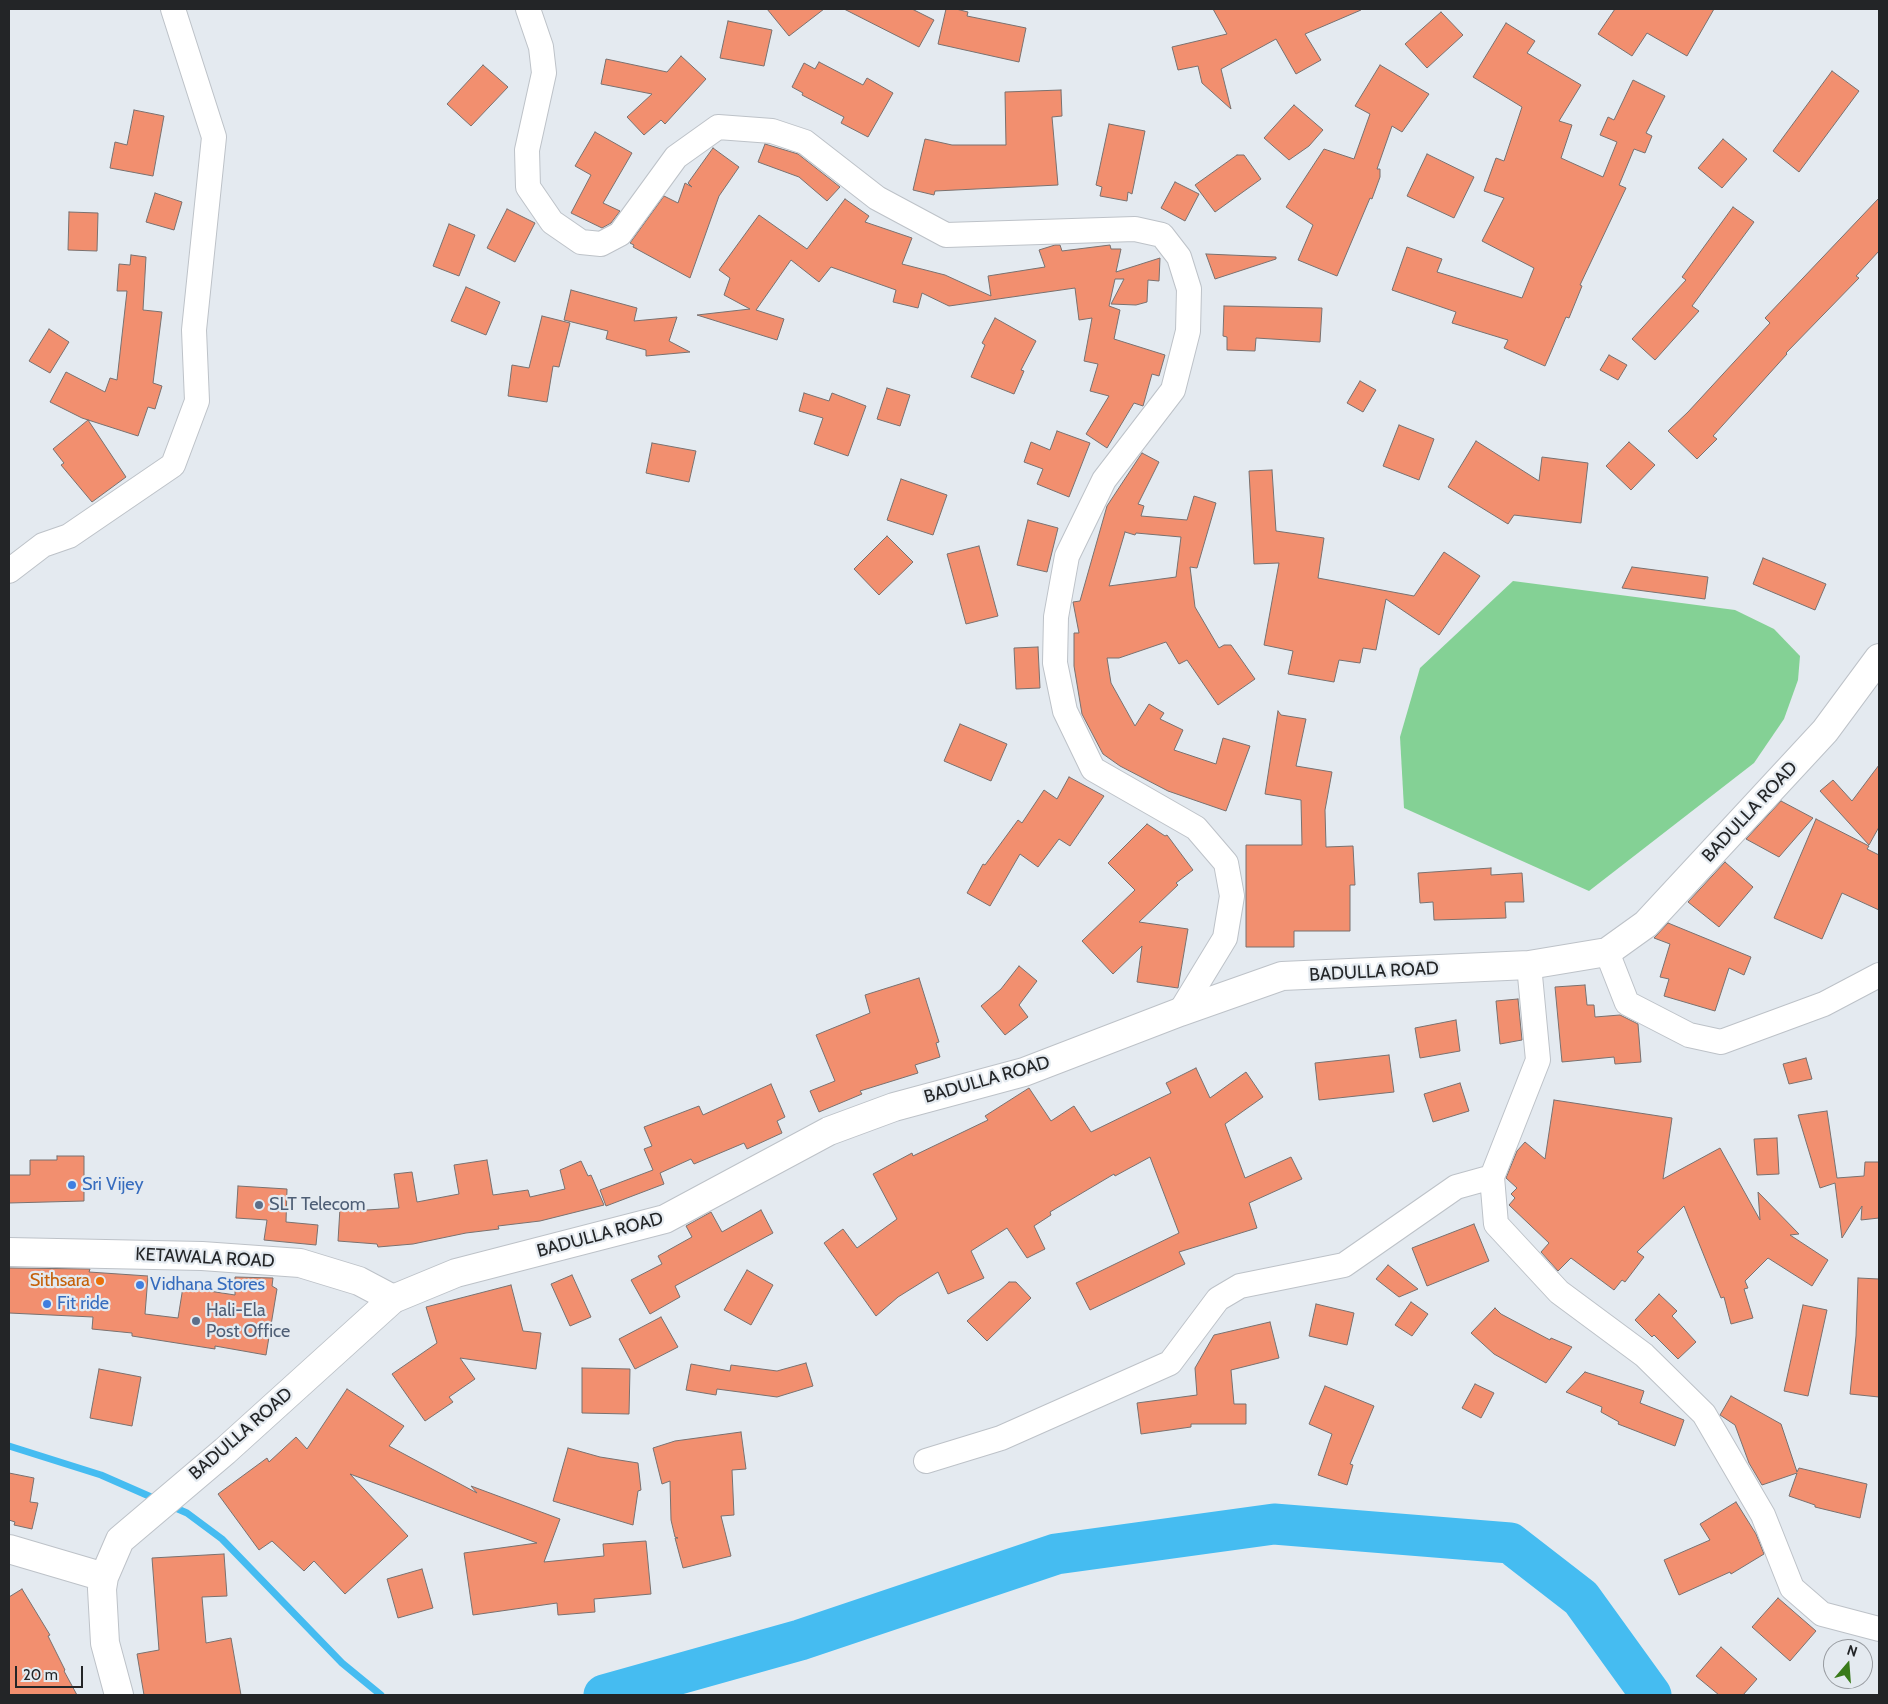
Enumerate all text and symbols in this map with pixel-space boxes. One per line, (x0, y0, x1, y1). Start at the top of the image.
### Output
street label: BADULLA ROAD (1698, 757, 1802, 867)
street label: BADULLA ROAD (1309, 958, 1439, 986)
street label: BADULLA ROAD (922, 1052, 1052, 1108)
place label: Sri Vijey (82, 1174, 144, 1196)
marker: Sri Vijey (66, 1179, 78, 1191)
place label: SLT Telecom (269, 1194, 365, 1216)
marker: SLT Telecom (253, 1199, 265, 1211)
street label: BADULLA ROAD (535, 1208, 665, 1262)
street label: KETAWALA ROAD (135, 1244, 275, 1272)
place label: Sithsara (30, 1270, 90, 1292)
place label: Vidhana Stores (150, 1274, 265, 1296)
marker: Sithsara (94, 1275, 106, 1287)
marker: Vidhana Stores (134, 1279, 146, 1291)
place label: Fit ride (57, 1293, 109, 1315)
marker: Fit ride (41, 1298, 53, 1310)
place label: Hali-Ela Post Office (206, 1300, 290, 1342)
marker: Hali-Ela Post Office (190, 1315, 202, 1327)
street label: BADULLA ROAD (185, 1383, 297, 1485)
north arrow (1823, 1639, 1873, 1689)
text: N (1845, 1641, 1860, 1661)
scale bar (18, 1656, 85, 1688)
text: 20 m (23, 1666, 58, 1684)

